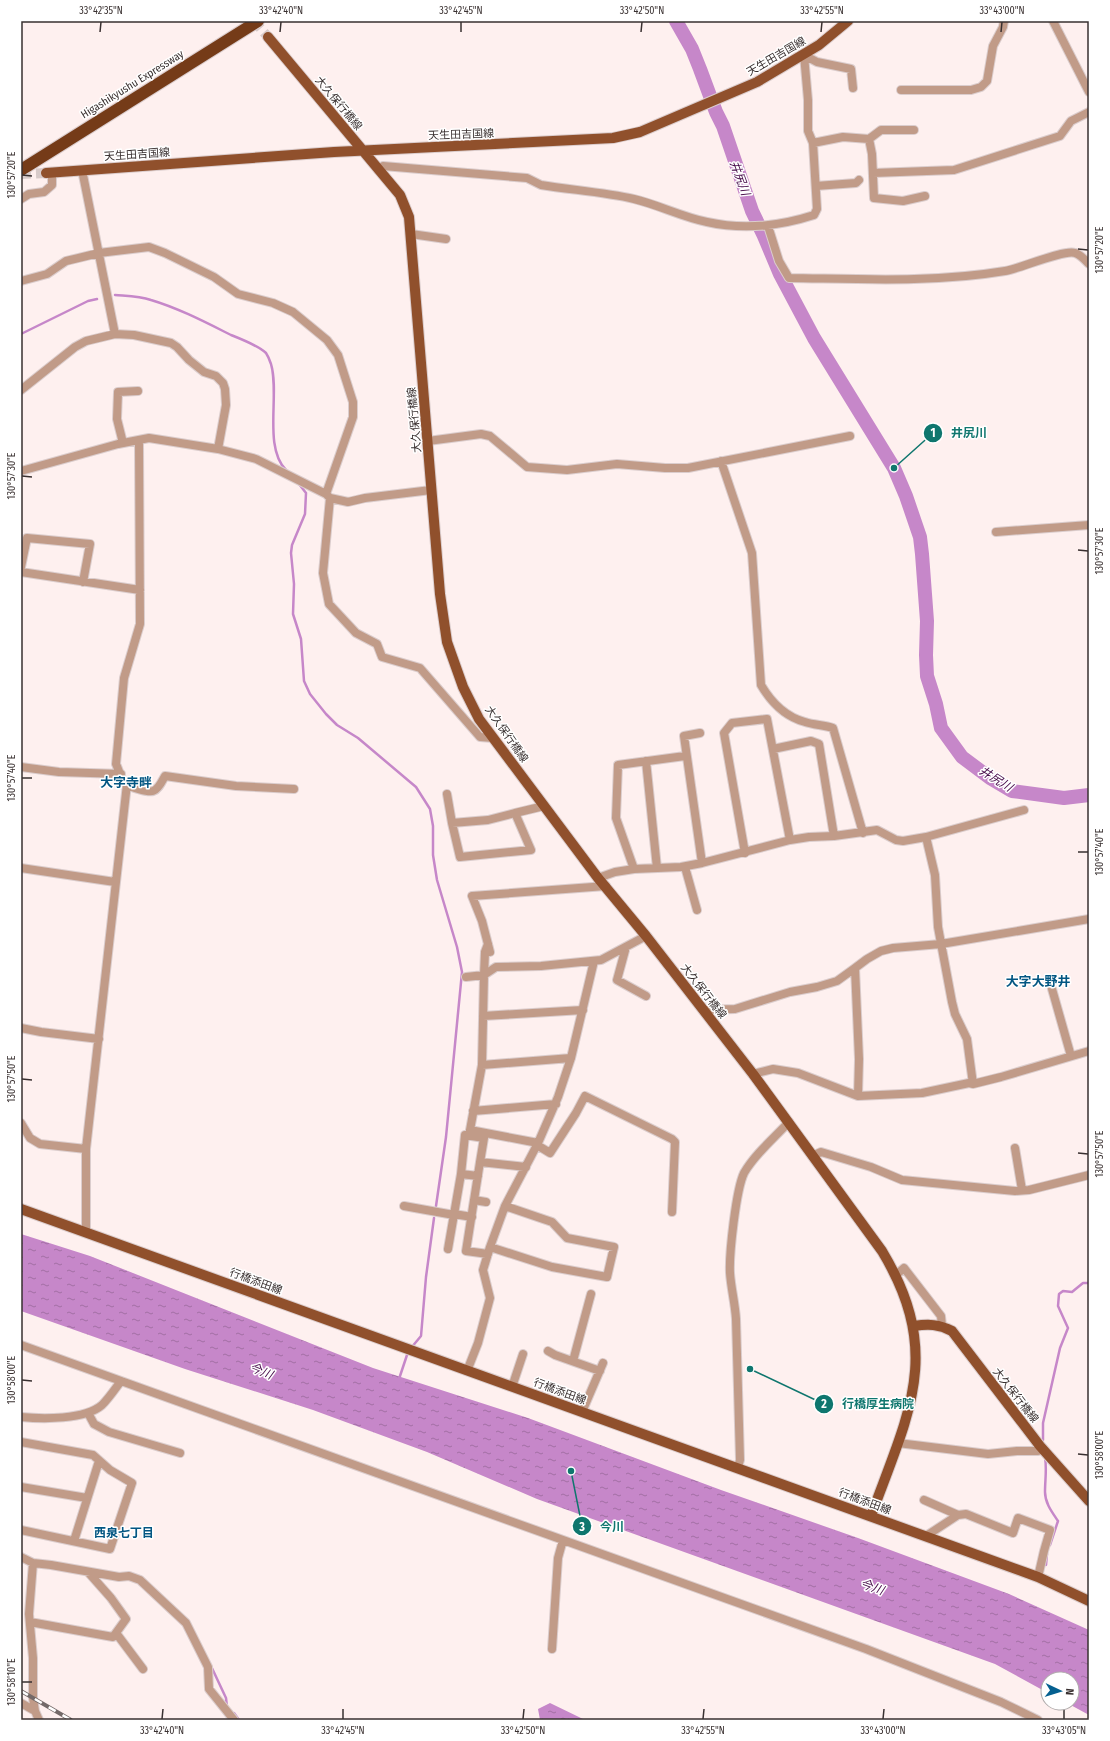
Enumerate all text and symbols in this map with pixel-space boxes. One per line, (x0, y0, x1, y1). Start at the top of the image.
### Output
text: 33°42'35"N (79, 5, 123, 17)
text: 33°42'40"N (259, 5, 303, 17)
text: 33°42'45"N (439, 5, 483, 17)
text: 33°42'50"N (620, 5, 664, 17)
text: 33°42'55"N (800, 5, 844, 17)
text: 33°43'00"N (979, 5, 1025, 17)
street label: 天生田吉国線 (744, 34, 808, 79)
street label: Higashikyushu Expressway (78, 47, 186, 121)
street label: 大久保行橋線 (312, 74, 365, 133)
street label: 天生田吉国線 (428, 127, 494, 142)
street label: 天生田吉国線 (104, 146, 170, 163)
text: 130°57'20"E (6, 151, 18, 198)
water label: 井尻川 (727, 159, 753, 199)
text: 130°57'20"E (1094, 226, 1106, 273)
street label: 大久保行橋線 (405, 387, 424, 453)
callout: 井尻川 (923, 421, 995, 445)
text: 1 (930, 426, 936, 440)
text: 井尻川 (951, 426, 987, 440)
text: 130°57'30"E (6, 452, 18, 499)
text: 130°57'30"E (1094, 527, 1106, 574)
street label: 大久保行橋線 (482, 704, 531, 765)
text: 130°57'40"E (6, 754, 18, 801)
water label: 井尻川 (977, 764, 1017, 796)
district label: 大字寺畔 (100, 775, 152, 790)
text: 130°57'40"E (1094, 828, 1106, 875)
street label: 大久保行橋線 (678, 961, 729, 1021)
district label: 大字大野井 (1005, 974, 1071, 989)
text: 130°57'50"E (6, 1055, 18, 1103)
text: 130°57'50"E (1094, 1130, 1106, 1178)
street label: 行橋添田線 (228, 1266, 284, 1297)
text: 130°58'00"E (6, 1355, 18, 1404)
water label: 今川 (247, 1360, 277, 1383)
street label: 大久保行橋線 (990, 1365, 1041, 1425)
street label: 行橋添田線 (532, 1376, 588, 1407)
callout: 行橋厚生病院 (814, 1392, 922, 1416)
text: 2 (820, 1397, 827, 1411)
text: 行橋厚生病院 (842, 1397, 914, 1411)
text: 130°58'00"E (1094, 1430, 1106, 1479)
street label: 行橋添田線 (837, 1486, 893, 1517)
callout: 今川 (572, 1514, 632, 1538)
text: 3 (578, 1520, 585, 1534)
text: 今川 (600, 1520, 624, 1534)
district label: 西泉七丁目 (94, 1526, 154, 1540)
water label: 今川 (858, 1576, 888, 1598)
text: 130°58'10"E (6, 1658, 18, 1706)
north arrow (1040, 1671, 1080, 1711)
text: N (1063, 1688, 1076, 1695)
text: 33°42'40"N (140, 1725, 184, 1737)
text: 33°42'45"N (321, 1725, 365, 1737)
text: 33°42'50"N (501, 1725, 545, 1737)
text: 33°42'55"N (681, 1725, 725, 1737)
text: 33°43'00"N (860, 1725, 906, 1737)
text: 33°43'05"N (1042, 1725, 1086, 1737)

